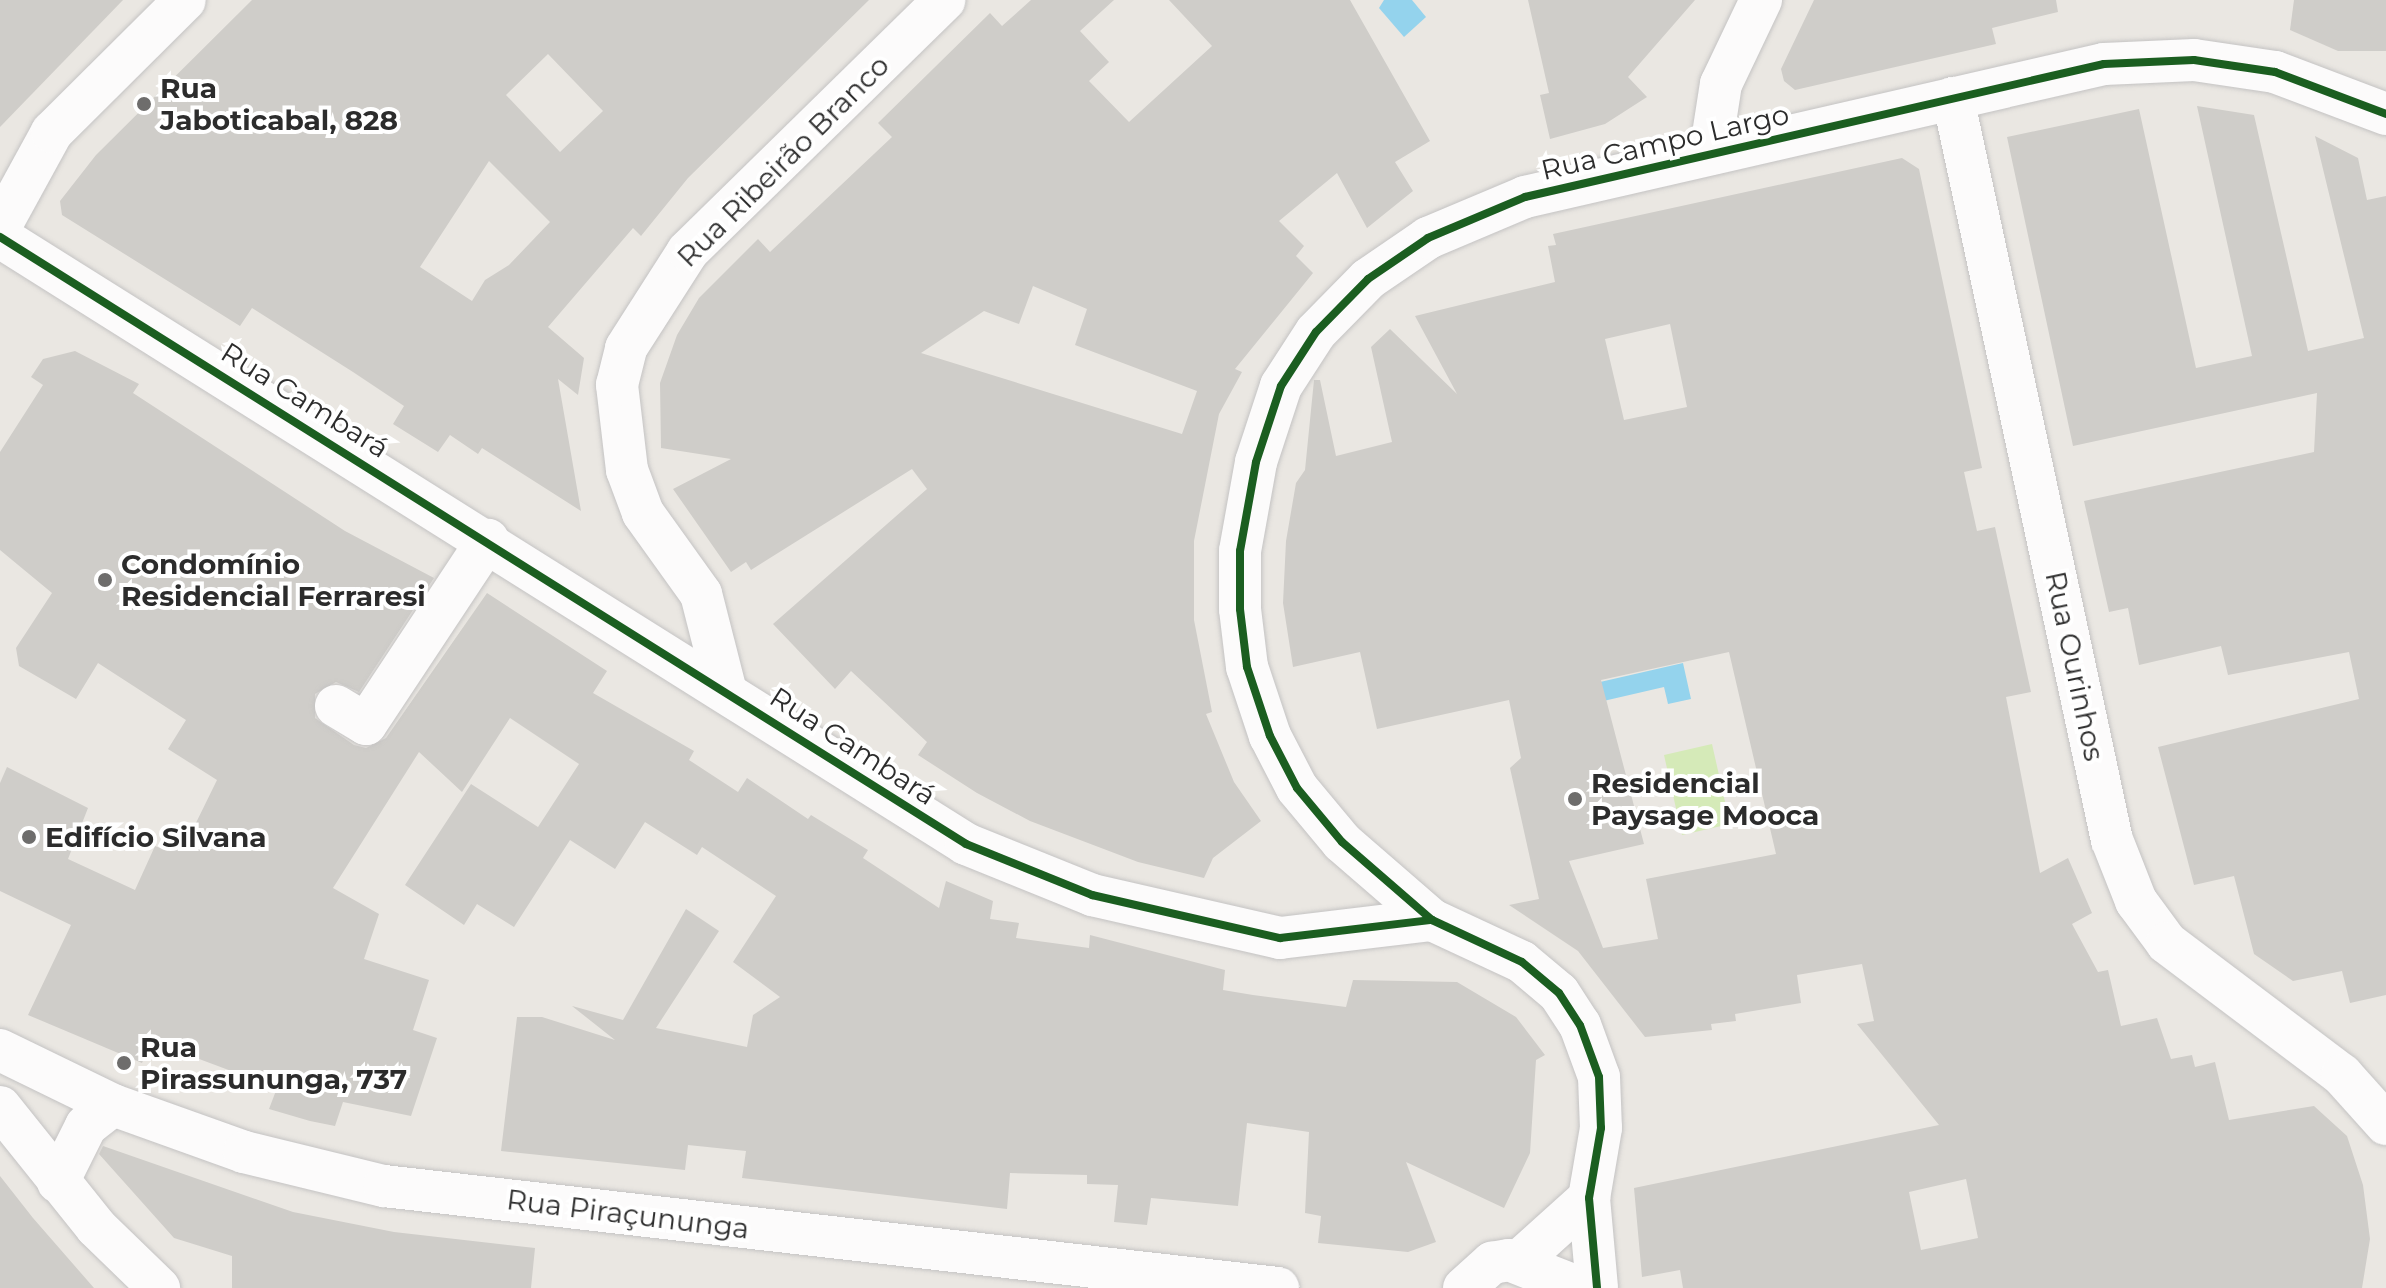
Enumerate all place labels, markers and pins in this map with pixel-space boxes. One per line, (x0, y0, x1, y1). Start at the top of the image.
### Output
place label: Rua Jaboticabal, 828 (160, 71, 398, 137)
marker: Rua Jaboticabal, 828 (135, 95, 153, 113)
place label: Condomínio Residencial Ferraresi (121, 547, 426, 613)
marker: Condomínio Residencial Ferraresi (96, 571, 114, 589)
place label: Residencial Paysage Mooca (1591, 766, 1819, 832)
marker: Residencial Paysage Mooca (1566, 790, 1584, 808)
place label: Edifício Silvana (45, 820, 267, 854)
marker: Edifício Silvana (20, 828, 38, 846)
place label: Rua Pirassununga, 737 (140, 1030, 407, 1096)
marker: Rua Pirassununga, 737 (115, 1054, 133, 1072)

